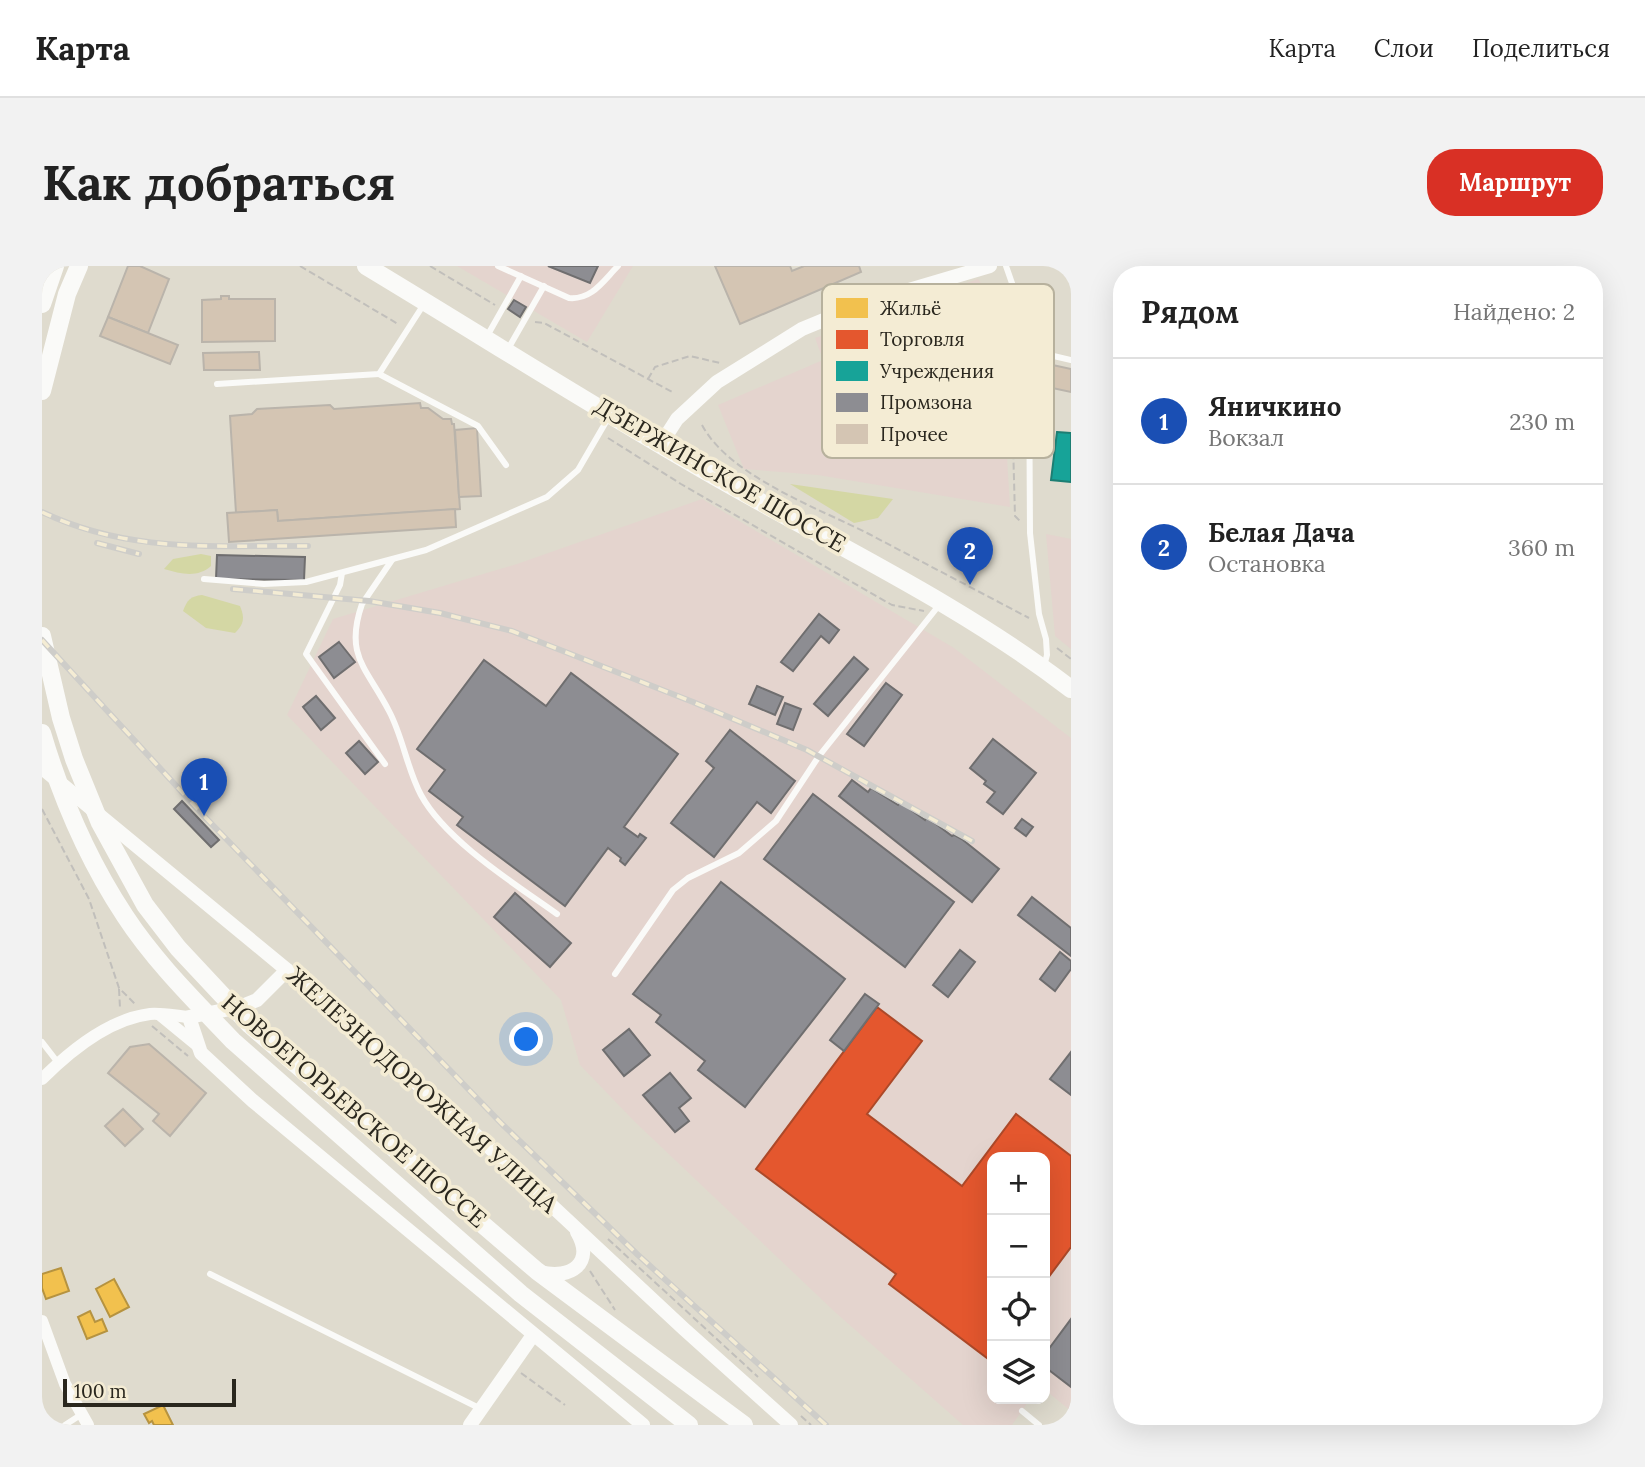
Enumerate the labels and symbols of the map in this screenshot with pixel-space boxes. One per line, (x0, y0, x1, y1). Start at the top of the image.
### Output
legend (822, 284, 1054, 458)
text: Жильё (880, 296, 941, 320)
text: Торговля (880, 327, 965, 351)
text: Учреждения (879, 359, 994, 383)
street label: ДЗЕРЖИНСКОЕ ШОССЕ (589, 390, 852, 559)
text: Промзона (880, 390, 973, 414)
text: Прочее (880, 422, 948, 446)
pin: 2 (947, 527, 993, 585)
pin: 1 (181, 758, 227, 816)
street label: ЖЕЛЕЗНОДОРОЖНАЯ УЛИЦА (280, 960, 565, 1220)
street label: НОВОЕГОРЬЕВСКОЕ ШОССЕ (215, 987, 493, 1234)
your location (509, 1022, 543, 1056)
scale bar (63, 1376, 236, 1408)

